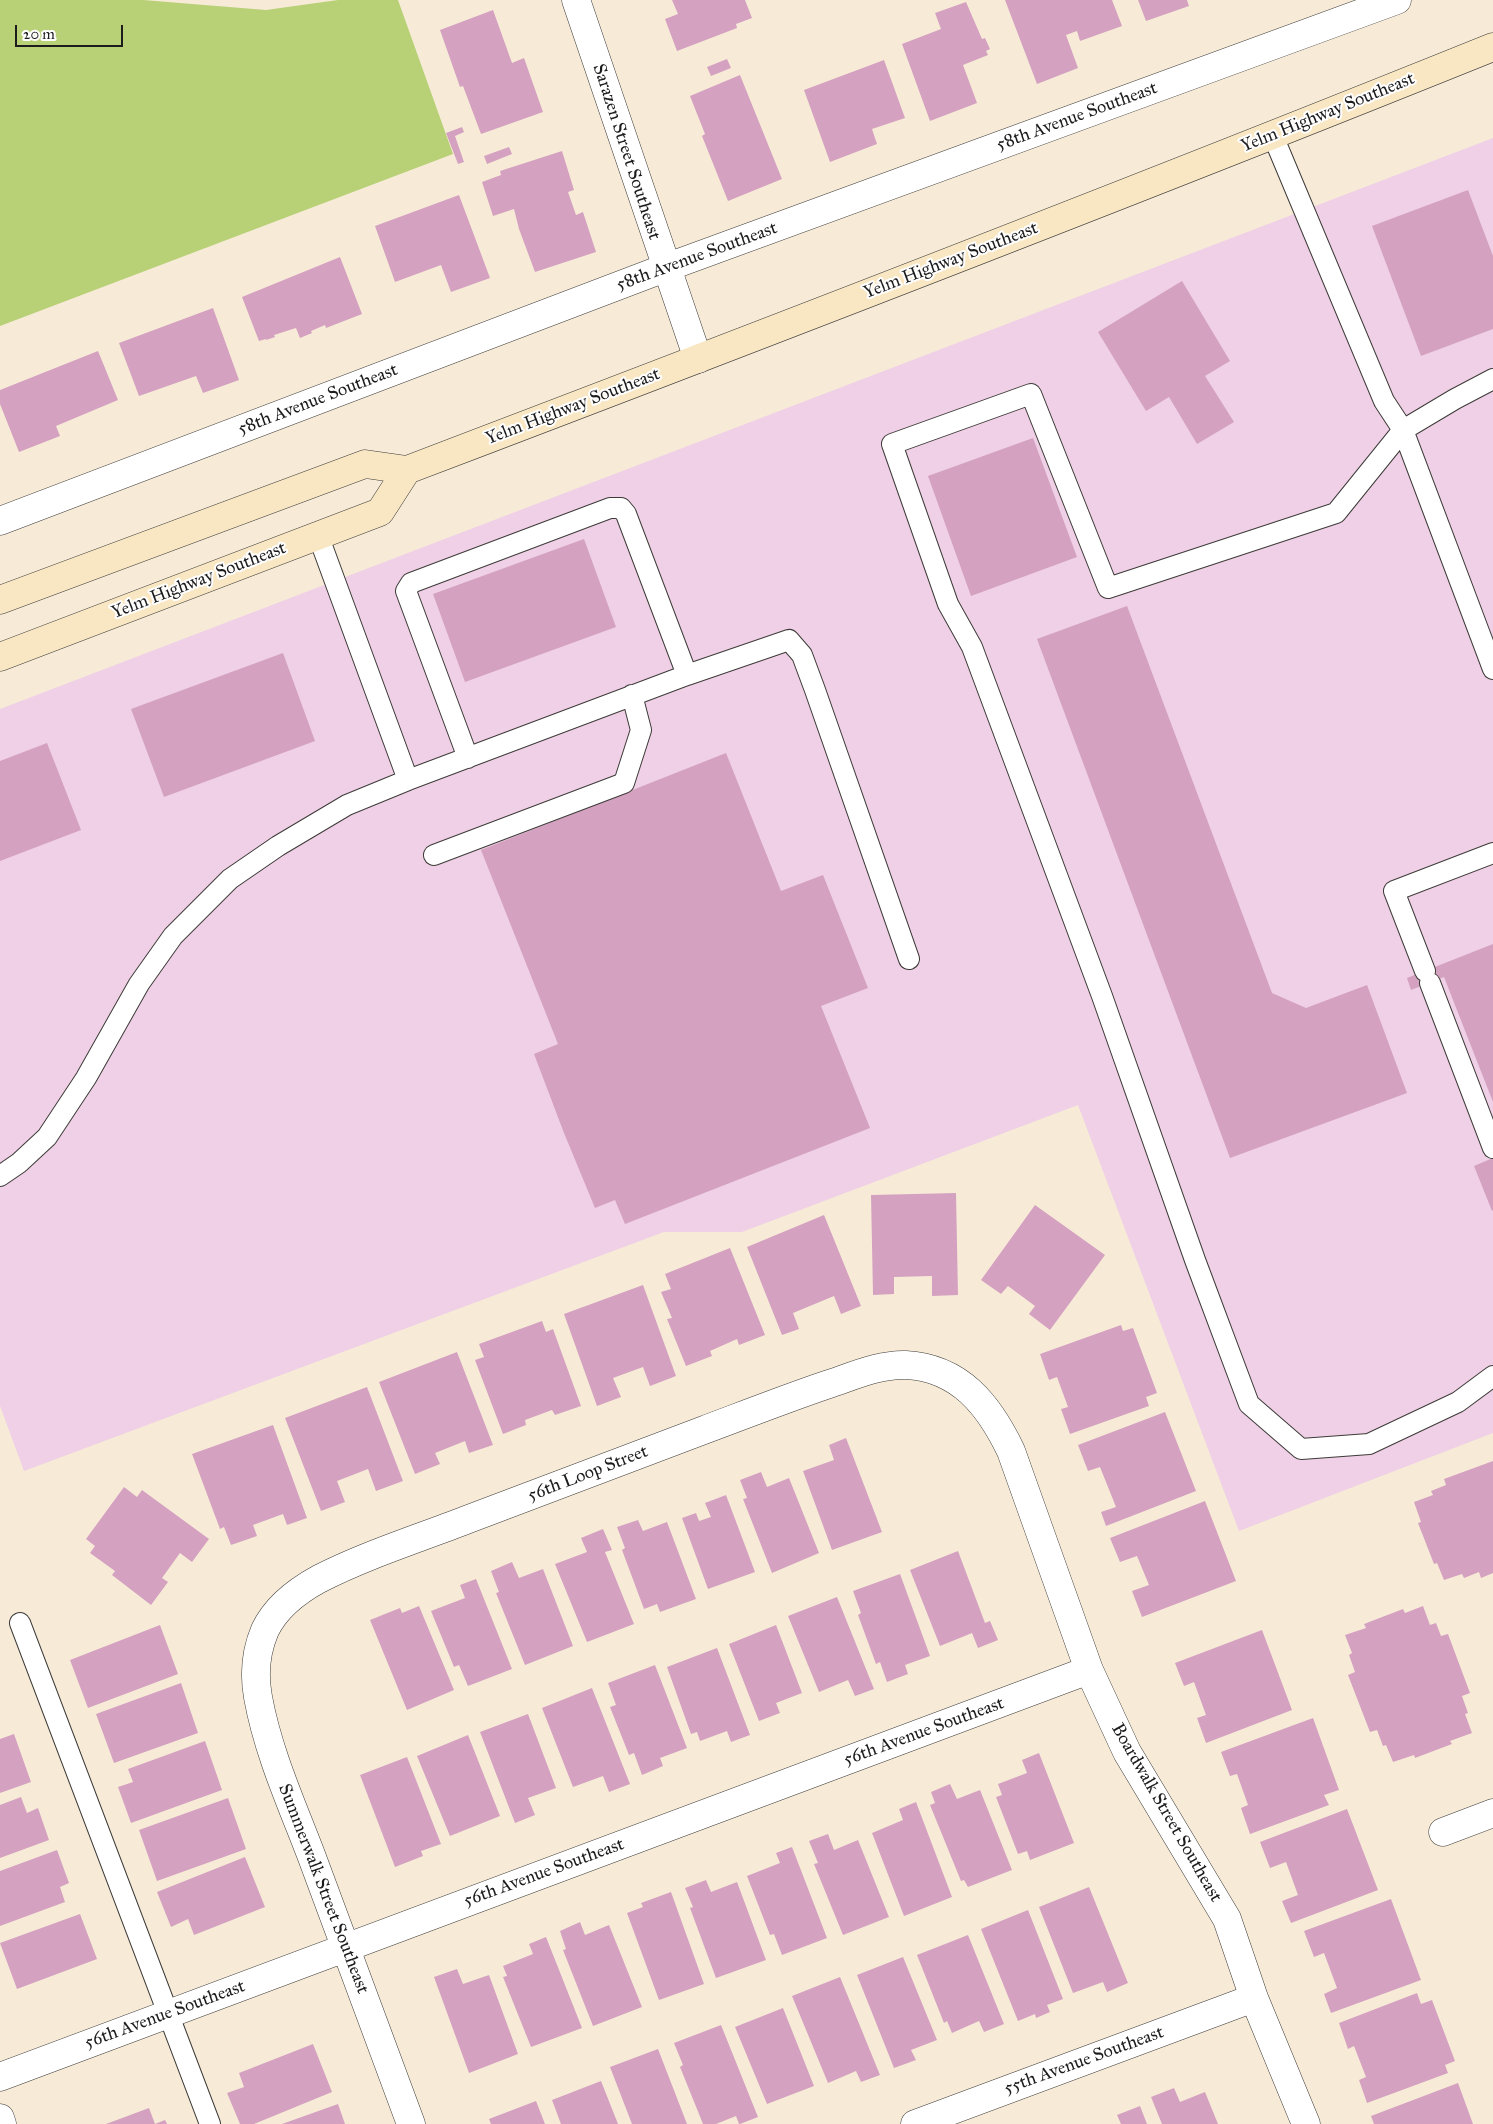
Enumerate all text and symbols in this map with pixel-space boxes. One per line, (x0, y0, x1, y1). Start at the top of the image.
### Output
scale bar (18, 15, 125, 47)
text: 20 m (23, 25, 55, 43)
street label: Sarazen Street Southeast (587, 61, 665, 243)
street label: Yelm Highway Southeast (1238, 68, 1418, 158)
street label: 58th Avenue Southeast (994, 78, 1160, 156)
street label: 58th Avenue Southeast (614, 218, 780, 296)
street label: Yelm Highway Southeast (861, 218, 1041, 304)
street label: 58th Avenue Southeast (235, 360, 401, 440)
street label: Yelm Highway Southeast (483, 364, 663, 450)
street label: Yelm Highway Southeast (109, 538, 289, 624)
street label: 56th Loop Street (525, 1441, 651, 1507)
street label: 56th Avenue Southeast (841, 1693, 1007, 1771)
street label: Boardwalk Street Southeast (1106, 1720, 1226, 1906)
street label: Summerwalk Street Southeast (273, 1781, 373, 1997)
street label: 56th Avenue Southeast (461, 1834, 627, 1912)
street label: 56th Avenue Southeast (82, 1976, 248, 2054)
street label: 55th Avenue Southeast (1001, 2022, 1167, 2100)

